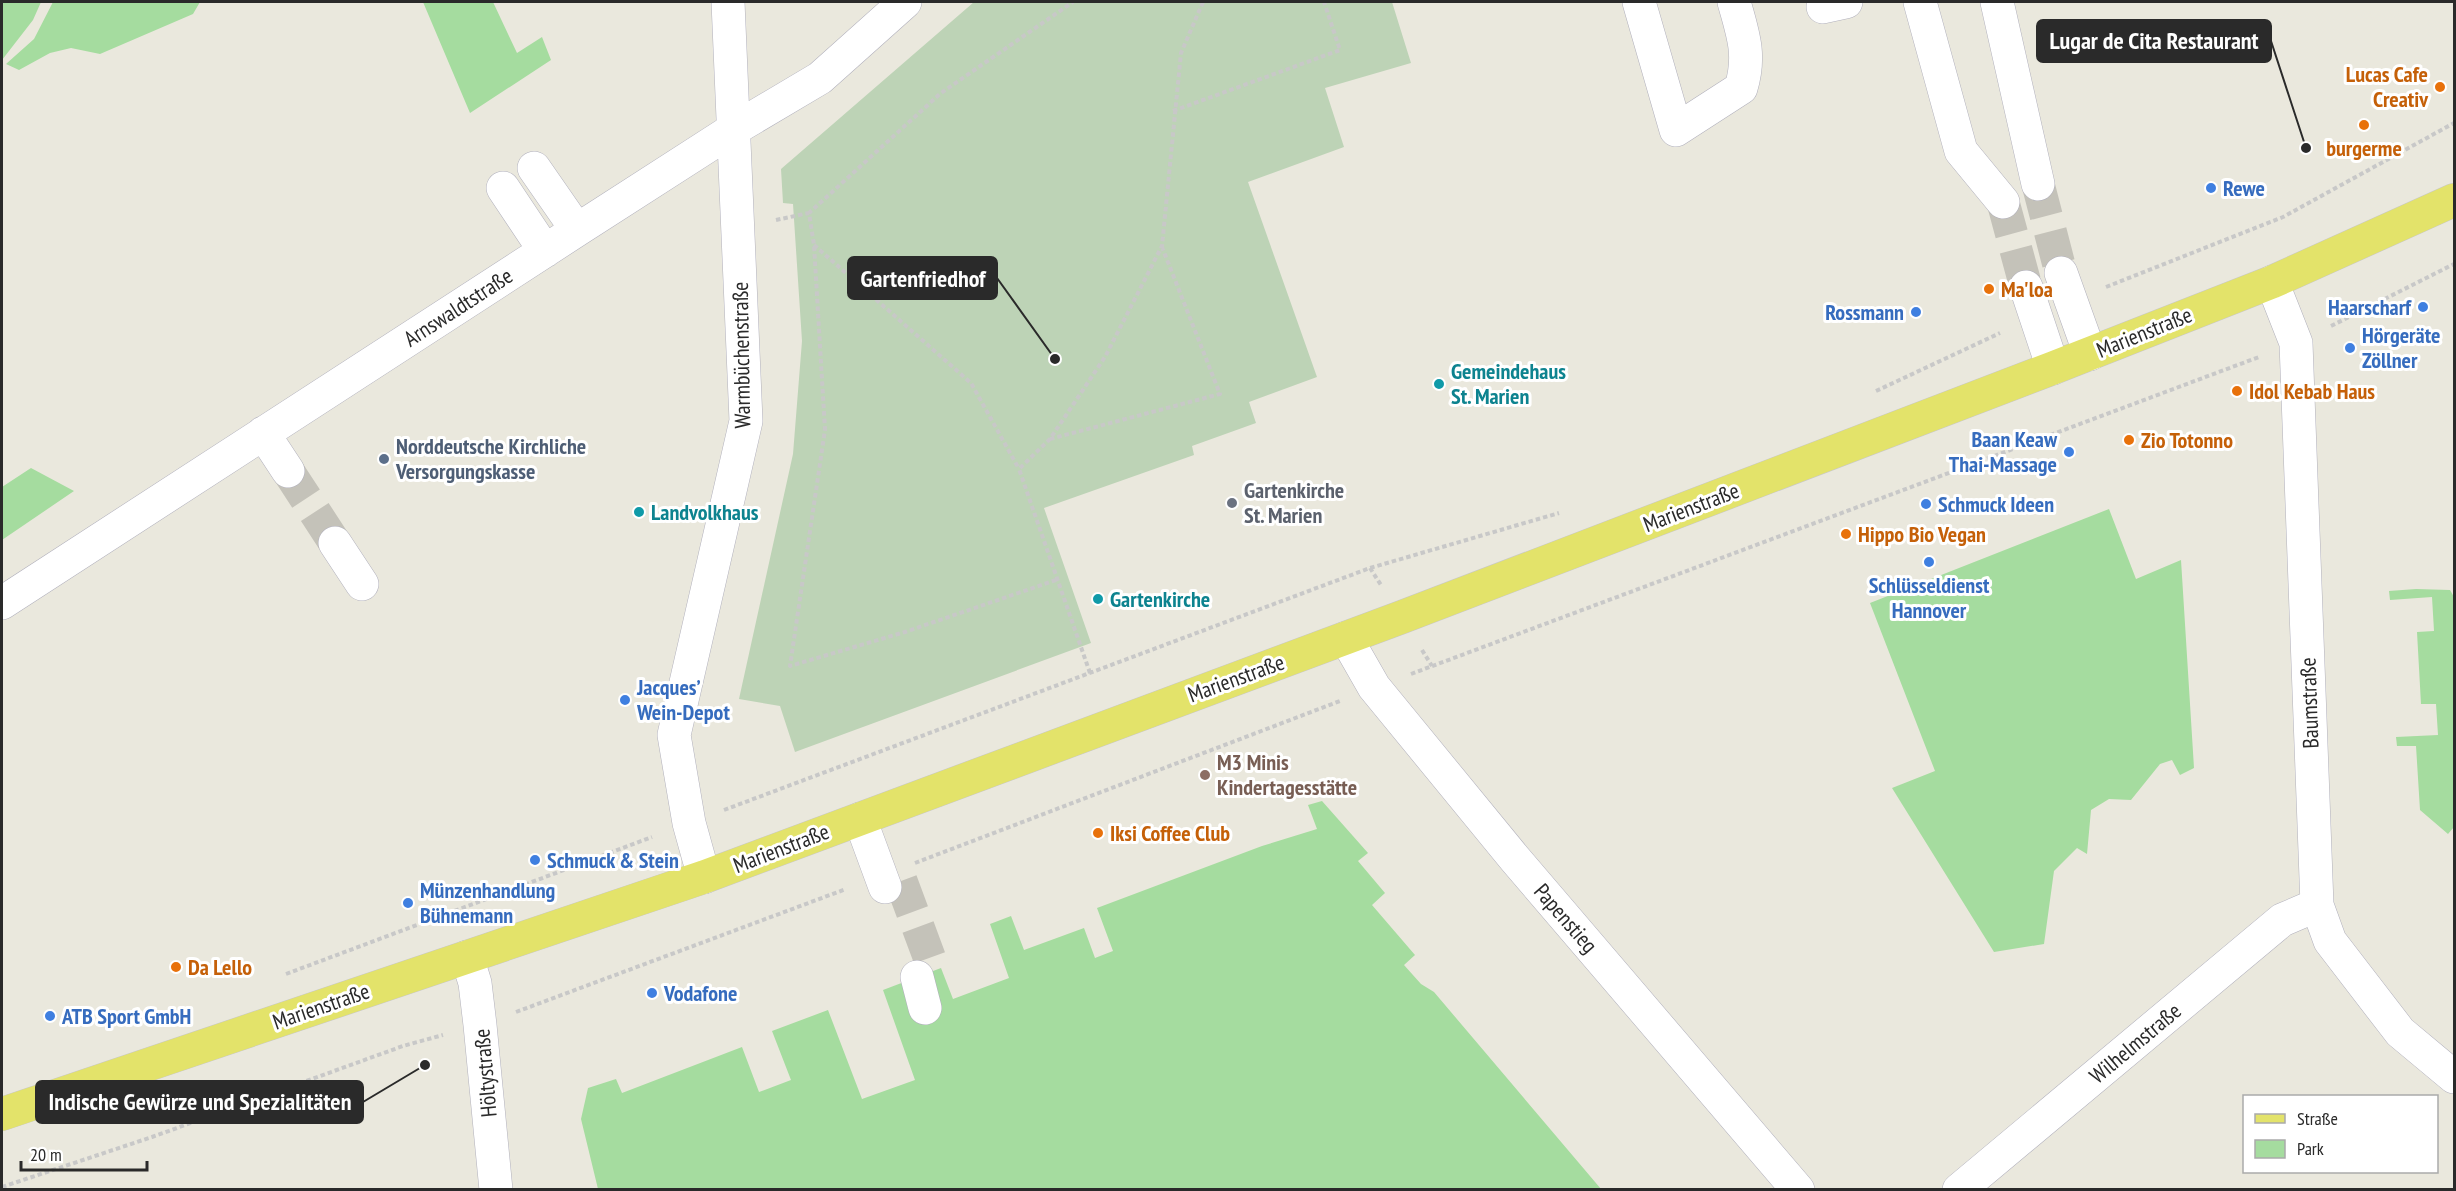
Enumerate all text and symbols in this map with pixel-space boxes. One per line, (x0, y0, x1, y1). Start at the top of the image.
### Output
callout: Lugar de Cita Restaurant (2037, 20, 2271, 62)
text: Lugar de Cita Restaurant (2049, 25, 2259, 56)
place label: Lucas Cafe Creativ (2346, 60, 2429, 113)
marker: Lucas Cafe Creativ (2433, 80, 2447, 94)
marker: burgerme (2357, 118, 2371, 132)
place label: burgerme (2326, 134, 2402, 162)
place label: Rewe (2223, 174, 2265, 202)
marker: Rewe (2204, 181, 2218, 195)
callout: Gartenfriedhof (848, 257, 997, 299)
street label: Arnswaldtstraße (398, 261, 518, 353)
text: Gartenfriedhof (860, 263, 987, 294)
place label: Ma'loa (2001, 275, 2053, 303)
street label: Warmbüchenstraße (726, 281, 756, 429)
marker: Ma'loa (1982, 282, 1996, 296)
place label: Haarscharf (2328, 293, 2412, 321)
place label: Rossmann (1825, 298, 1904, 326)
street label: Marienstraße (2092, 300, 2196, 364)
marker: Haarscharf (2416, 300, 2430, 314)
marker: Rossmann (1909, 305, 1923, 319)
place label: Hörgeräte Zöllner (2362, 321, 2440, 374)
marker: Hörgeräte Zöllner (2343, 341, 2357, 355)
place label: Gemeindehaus St. Marien (1451, 357, 1566, 410)
marker: Gemeindehaus St. Marien (1432, 377, 1446, 391)
place label: Idol Kebab Haus (2249, 377, 2375, 405)
marker: Idol Kebab Haus (2230, 384, 2244, 398)
place label: Baan Keaw Thai-Massage (1949, 425, 2058, 478)
place label: Zio Totonno (2141, 426, 2233, 454)
place label: Norddeutsche Kirchliche Versorgungskasse (395, 432, 586, 485)
marker: Zio Totonno (2122, 433, 2136, 447)
marker: Baan Keaw Thai-Massage (2062, 445, 2076, 459)
marker: Norddeutsche Kirchliche Versorgungskasse (377, 452, 391, 466)
place label: Gartenkirche St. Marien (1244, 476, 1344, 529)
street label: Marienstraße (1639, 476, 1743, 538)
place label: Schmuck Ideen (1938, 490, 2054, 518)
marker: Gartenkirche St. Marien (1225, 496, 1239, 510)
marker: Schmuck Ideen (1919, 497, 1933, 511)
place label: Landvolkhaus (651, 498, 759, 526)
marker: Landvolkhaus (632, 505, 646, 519)
place label: Hippo Bio Vegan (1858, 520, 1986, 548)
marker: Hippo Bio Vegan (1839, 527, 1853, 541)
marker: Schlüsseldienst Hannover (1922, 555, 1936, 569)
place label: Schlüsseldienst Hannover (1869, 571, 1990, 624)
place label: Gartenkirche (1110, 585, 1210, 613)
marker: Gartenkirche (1091, 592, 1105, 606)
street label: Marienstraße (1184, 648, 1288, 708)
street label: Baumstraße (2293, 657, 2325, 749)
place label: Jacques’ Wein-Depot (636, 673, 730, 726)
marker: Jacques’ Wein-Depot (618, 693, 632, 707)
place label: M3 Minis Kindertagesstätte (1217, 748, 1357, 801)
marker: M3 Minis Kindertagesstätte (1198, 768, 1212, 782)
street label: Marienstraße (729, 817, 833, 879)
place label: Iksi Coffee Club (1110, 819, 1230, 847)
marker: Iksi Coffee Club (1091, 826, 1105, 840)
place label: Schmuck & Stein (547, 846, 679, 874)
marker: Schmuck & Stein (528, 853, 542, 867)
place label: Münzenhandlung Bühnemann (420, 876, 555, 929)
street label: Papenstieg (1528, 877, 1604, 959)
marker: Münzenhandlung Bühnemann (401, 896, 415, 910)
place label: Da Lello (188, 953, 252, 981)
marker: Da Lello (169, 960, 183, 974)
street label: Marienstraße (269, 976, 373, 1036)
place label: Vodafone (663, 979, 737, 1007)
marker: Vodafone (645, 986, 659, 1000)
street label: Wilhelmstraße (2083, 997, 2187, 1089)
place label: ATB Sport GmbH (61, 1002, 191, 1030)
marker: ATB Sport GmbH (43, 1009, 57, 1023)
street label: Höltystraße (467, 1028, 503, 1118)
callout: Indische Gewürze und Spezialitäten (36, 1081, 363, 1123)
text: Indische Gewürze und Spezialitäten (49, 1086, 351, 1117)
legend (2243, 1095, 2438, 1173)
text: Straße (2297, 1107, 2338, 1130)
scale bar (21, 1134, 147, 1172)
text: Park (2297, 1137, 2324, 1160)
text: 20 m (30, 1143, 62, 1166)

